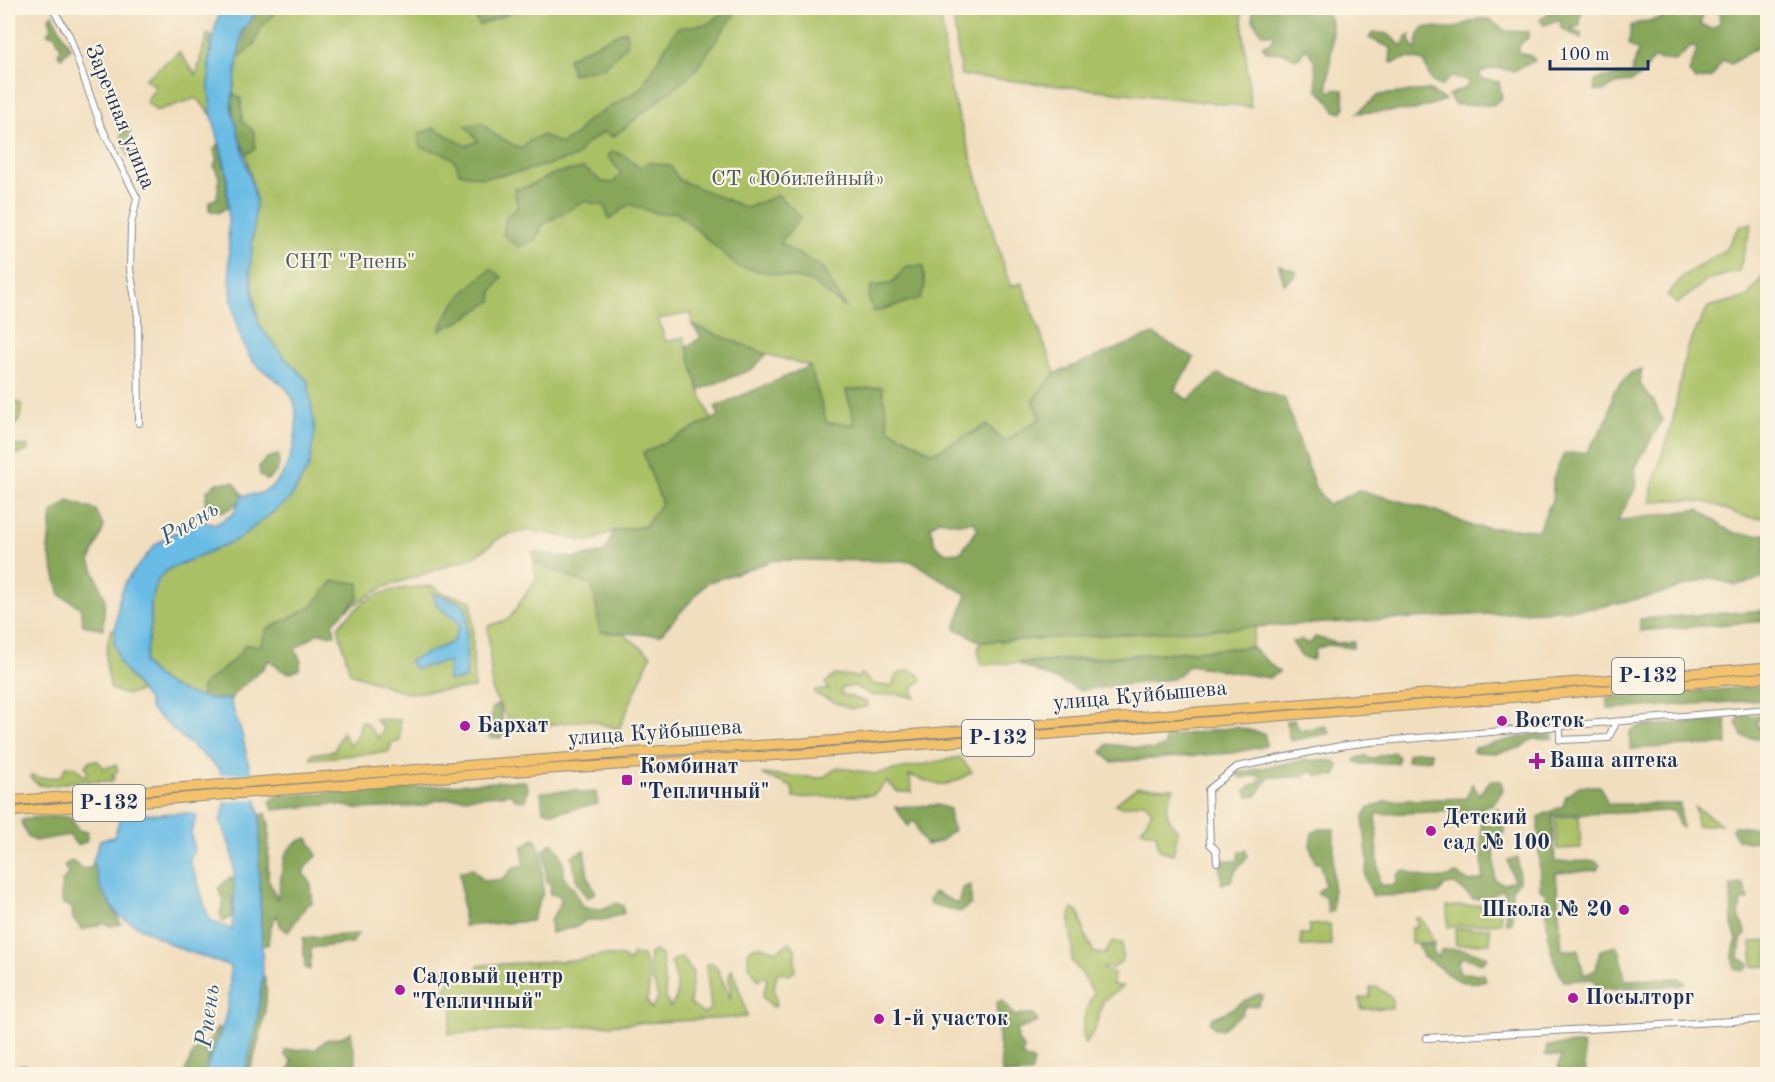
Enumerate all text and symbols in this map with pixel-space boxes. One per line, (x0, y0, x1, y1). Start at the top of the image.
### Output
scale bar (1550, 33, 1648, 71)
street label: Заречная улица (81, 42, 159, 193)
text: 100 m (1559, 46, 1610, 64)
park label: СТ «Юбилейный» (711, 168, 885, 190)
park label: СНТ "Рпень" (285, 251, 415, 273)
water label: Рпень (156, 497, 224, 551)
road number: Р-132 (1612, 658, 1684, 694)
street label: улица Куйбышева (1052, 677, 1228, 715)
place label: Восток (1514, 710, 1585, 732)
marker: Восток (1495, 714, 1509, 728)
place label: Бархат (477, 715, 548, 737)
street label: улица Куйбышева (567, 716, 743, 750)
marker: Бархат (458, 719, 472, 733)
road number: Р-132 (962, 720, 1034, 756)
place label: Ваша аптека (1549, 750, 1678, 772)
marker: Ваша аптека (1530, 754, 1544, 768)
place label: Комбинат "Тепличный" (639, 756, 769, 803)
marker: Комбинат "Тепличный" (620, 773, 634, 787)
road number: Р-132 (73, 785, 145, 821)
place label: Детский сад № 100 (1443, 807, 1550, 854)
marker: Детский сад № 100 (1424, 824, 1438, 838)
place label: Школа № 20 (1481, 899, 1612, 921)
marker: Школа № 20 (1617, 903, 1631, 917)
place label: Садовый центр "Тепличный" (412, 966, 563, 1013)
water label: Рпень (193, 983, 225, 1050)
marker: Садовый центр "Тепличный" (393, 983, 407, 997)
place label: Посылторг (1585, 987, 1694, 1009)
marker: Посылторг (1566, 991, 1580, 1005)
place label: 1-й участок (891, 1008, 1009, 1030)
marker: 1-й участок (872, 1012, 886, 1026)

